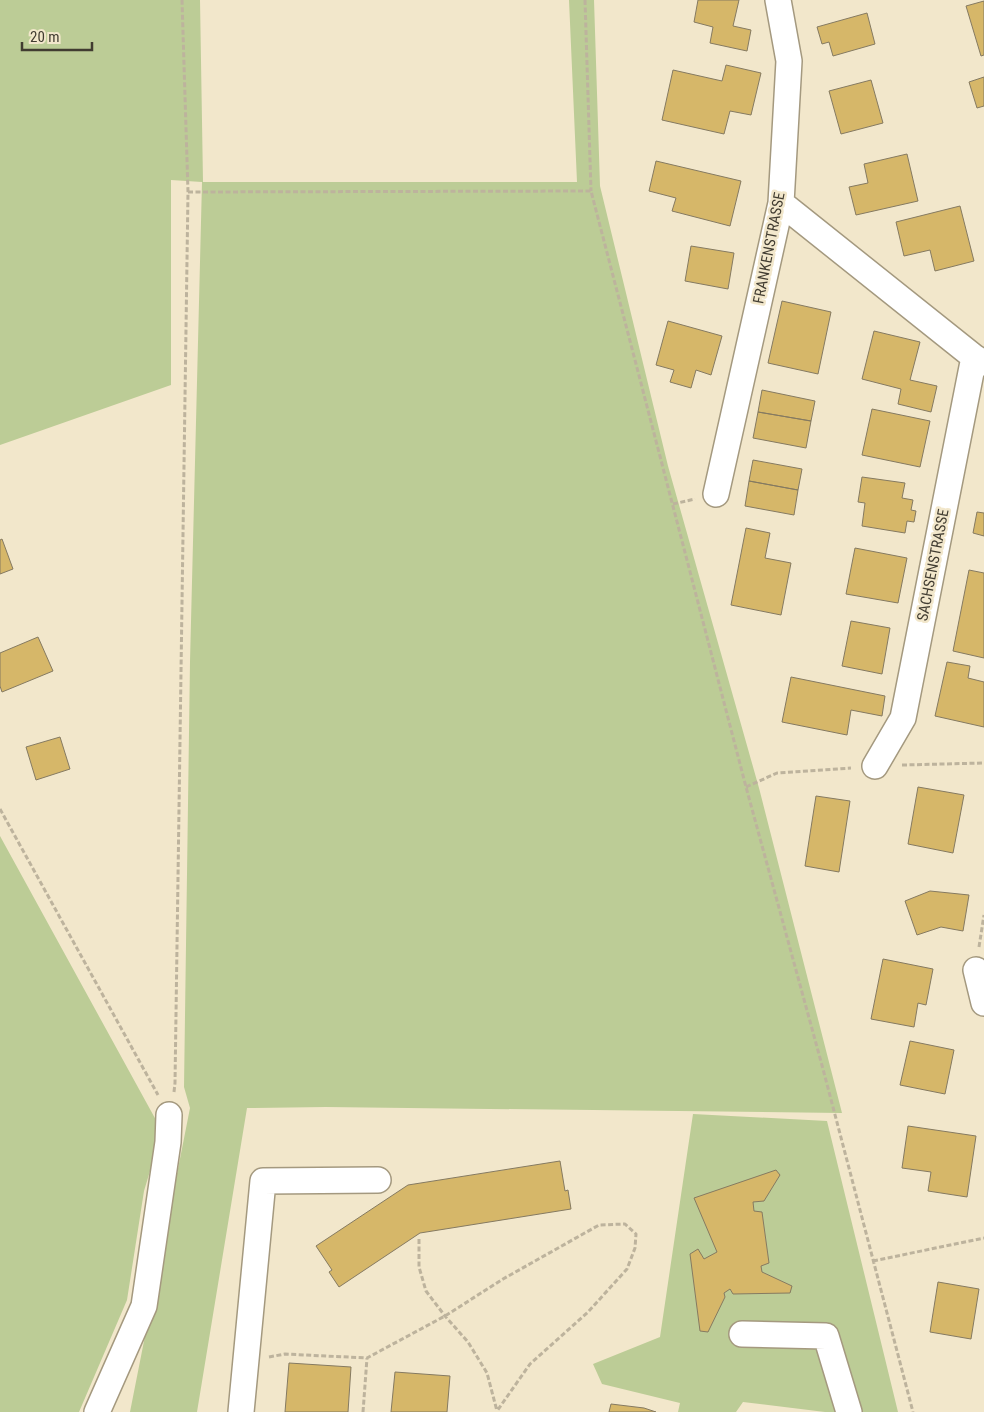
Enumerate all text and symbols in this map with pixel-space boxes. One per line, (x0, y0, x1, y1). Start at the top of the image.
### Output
scale bar (22, 20, 92, 52)
text: 20 m (30, 28, 60, 46)
street label: FRANKENSTRASSE (749, 191, 789, 305)
street label: SACHSENSTRASSE (913, 507, 953, 623)

